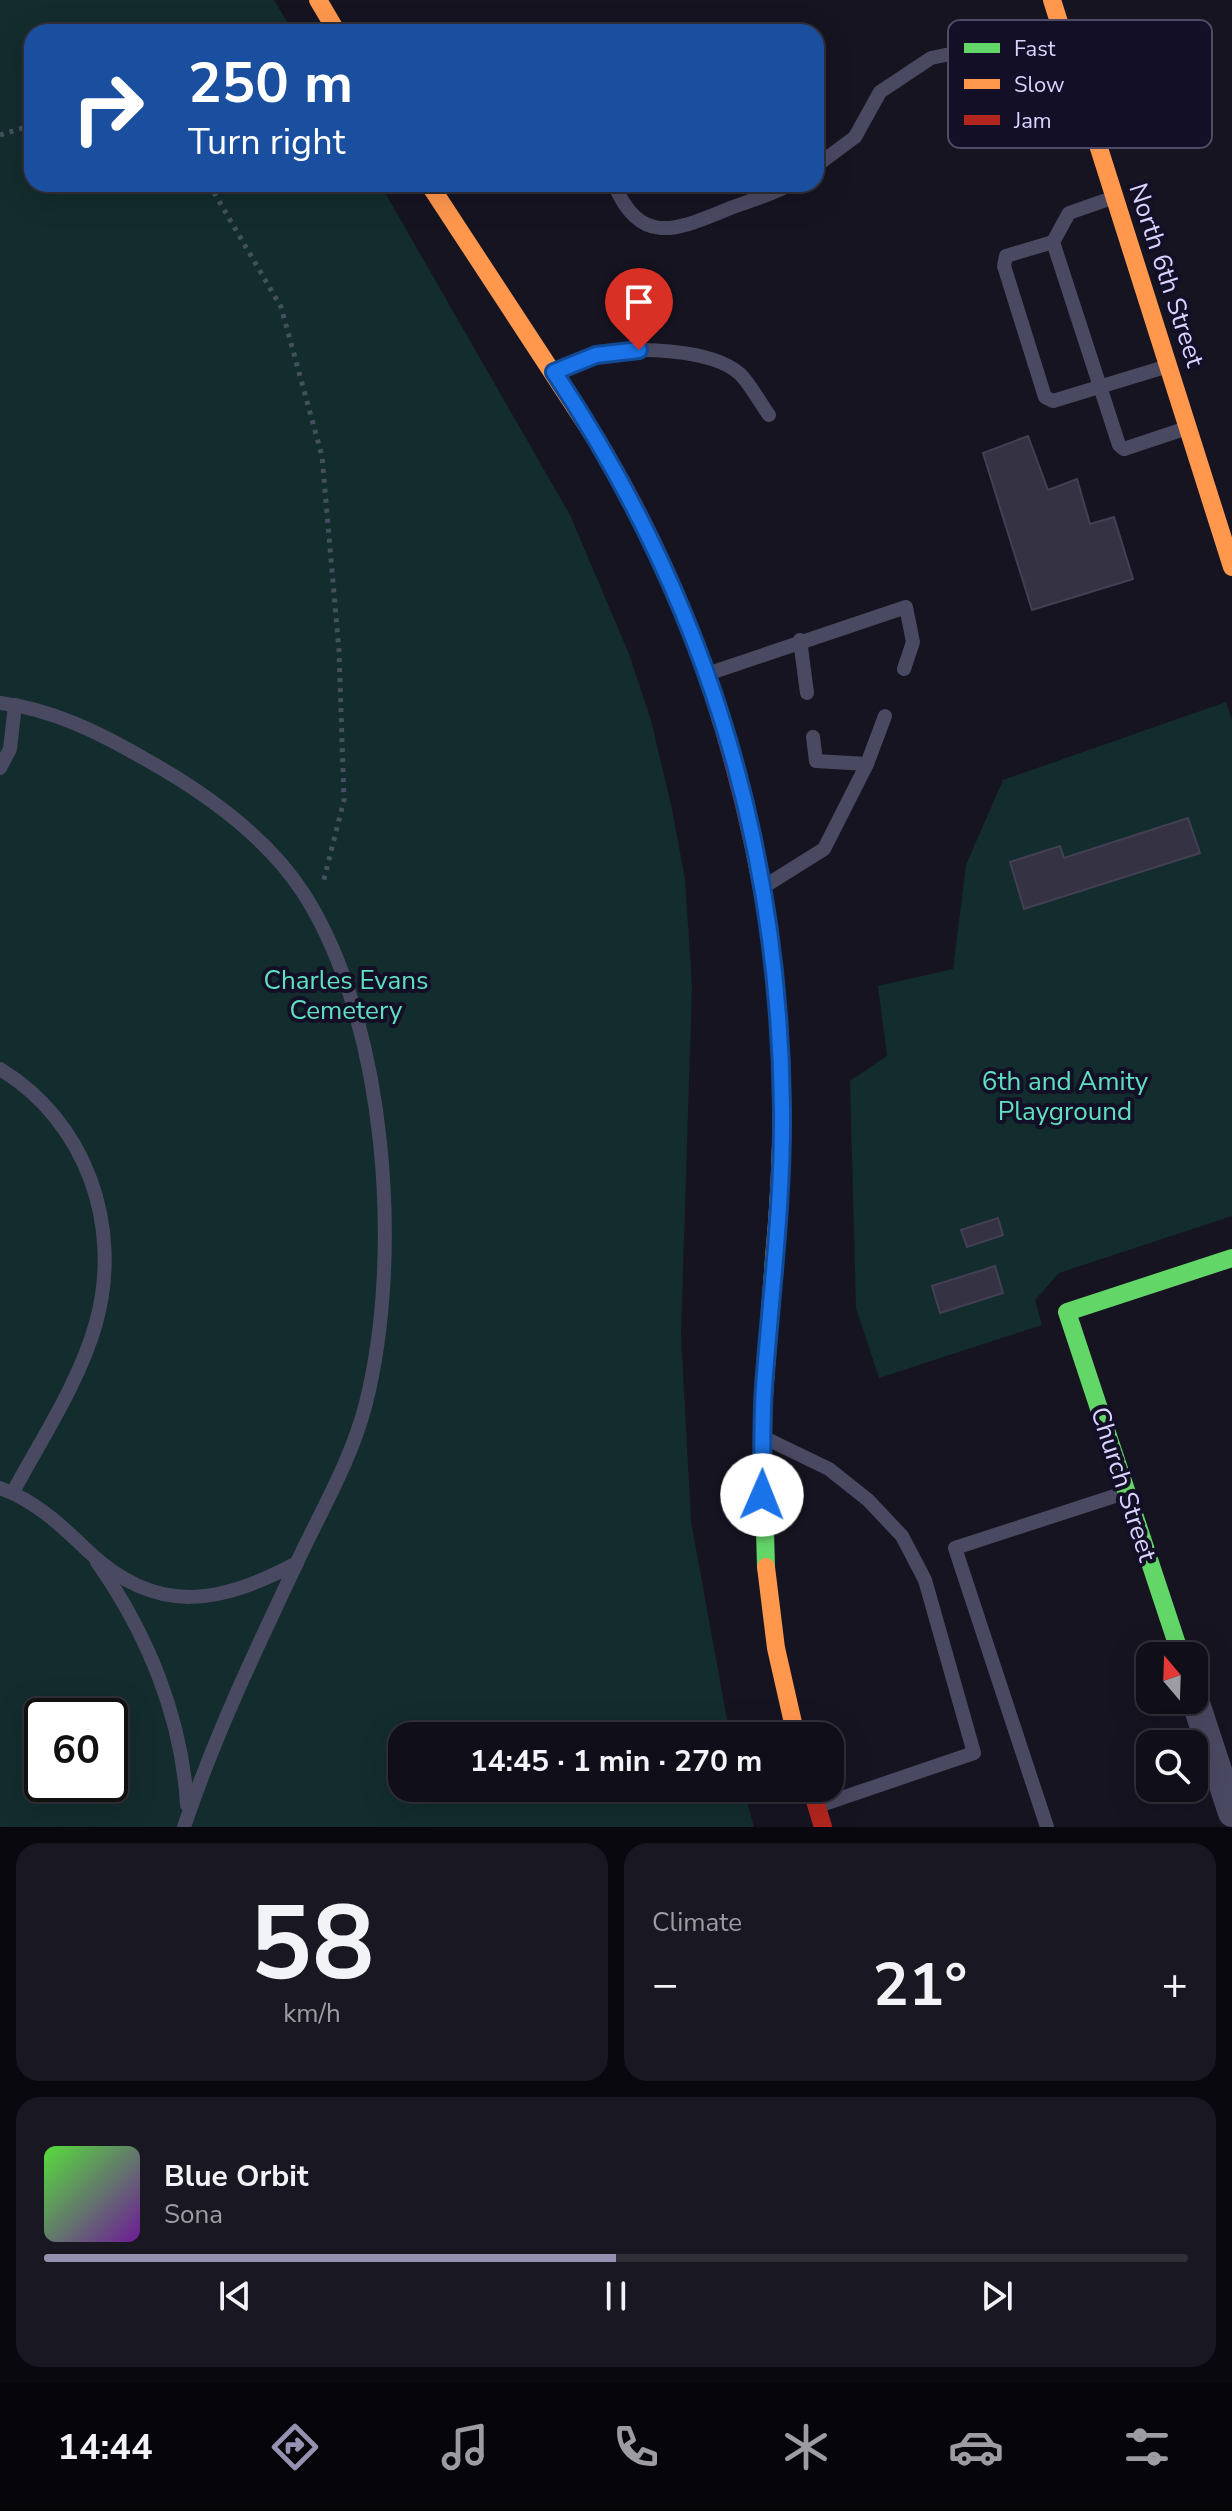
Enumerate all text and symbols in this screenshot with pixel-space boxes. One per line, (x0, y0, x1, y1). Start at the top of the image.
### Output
legend (948, 20, 1212, 148)
text: Fast (1014, 34, 1056, 64)
text: 250 m (188, 45, 353, 122)
icon: right (56, 56, 160, 160)
text: Slow (1014, 70, 1065, 100)
text: Jam (1013, 106, 1052, 136)
text: Turn right (188, 118, 345, 167)
street label: North 6th Street (1120, 179, 1213, 372)
pin (605, 268, 673, 350)
icon: arrive (617, 280, 661, 324)
park label: Charles Evans Cemetery (263, 963, 429, 1028)
park label: 6th and Amity Playground (982, 1064, 1149, 1129)
street label: Church Street (1082, 1402, 1165, 1567)
position arrow (720, 1453, 804, 1537)
north arrow (1136, 1642, 1208, 1714)
map controls (1136, 1642, 1208, 1802)
speed limit sign: 60 (24, 1698, 128, 1802)
button: search (1136, 1730, 1208, 1802)
text: 14:45 · 1 min · 270 m (470, 1741, 762, 1782)
text: 58 (250, 1873, 374, 2015)
text: Climate (652, 1905, 742, 1940)
text: 21° (873, 1944, 967, 2026)
text: − (652, 1955, 678, 2015)
text: + (1162, 1955, 1188, 2015)
text: km/h (283, 1996, 341, 2031)
text: Blue Orbit (164, 2156, 308, 2197)
text: Sona (164, 2197, 223, 2232)
icon: previous (213, 2274, 257, 2318)
icon: pause (594, 2274, 638, 2318)
icon: next (975, 2274, 1019, 2318)
icon: directions (267, 2419, 323, 2475)
icon: music (437, 2419, 493, 2475)
icon: phone (608, 2419, 664, 2475)
icon: climate (778, 2419, 834, 2475)
icon: car (948, 2419, 1004, 2475)
icon: filters (1119, 2419, 1175, 2475)
text: 14:44 (57, 2423, 153, 2472)

